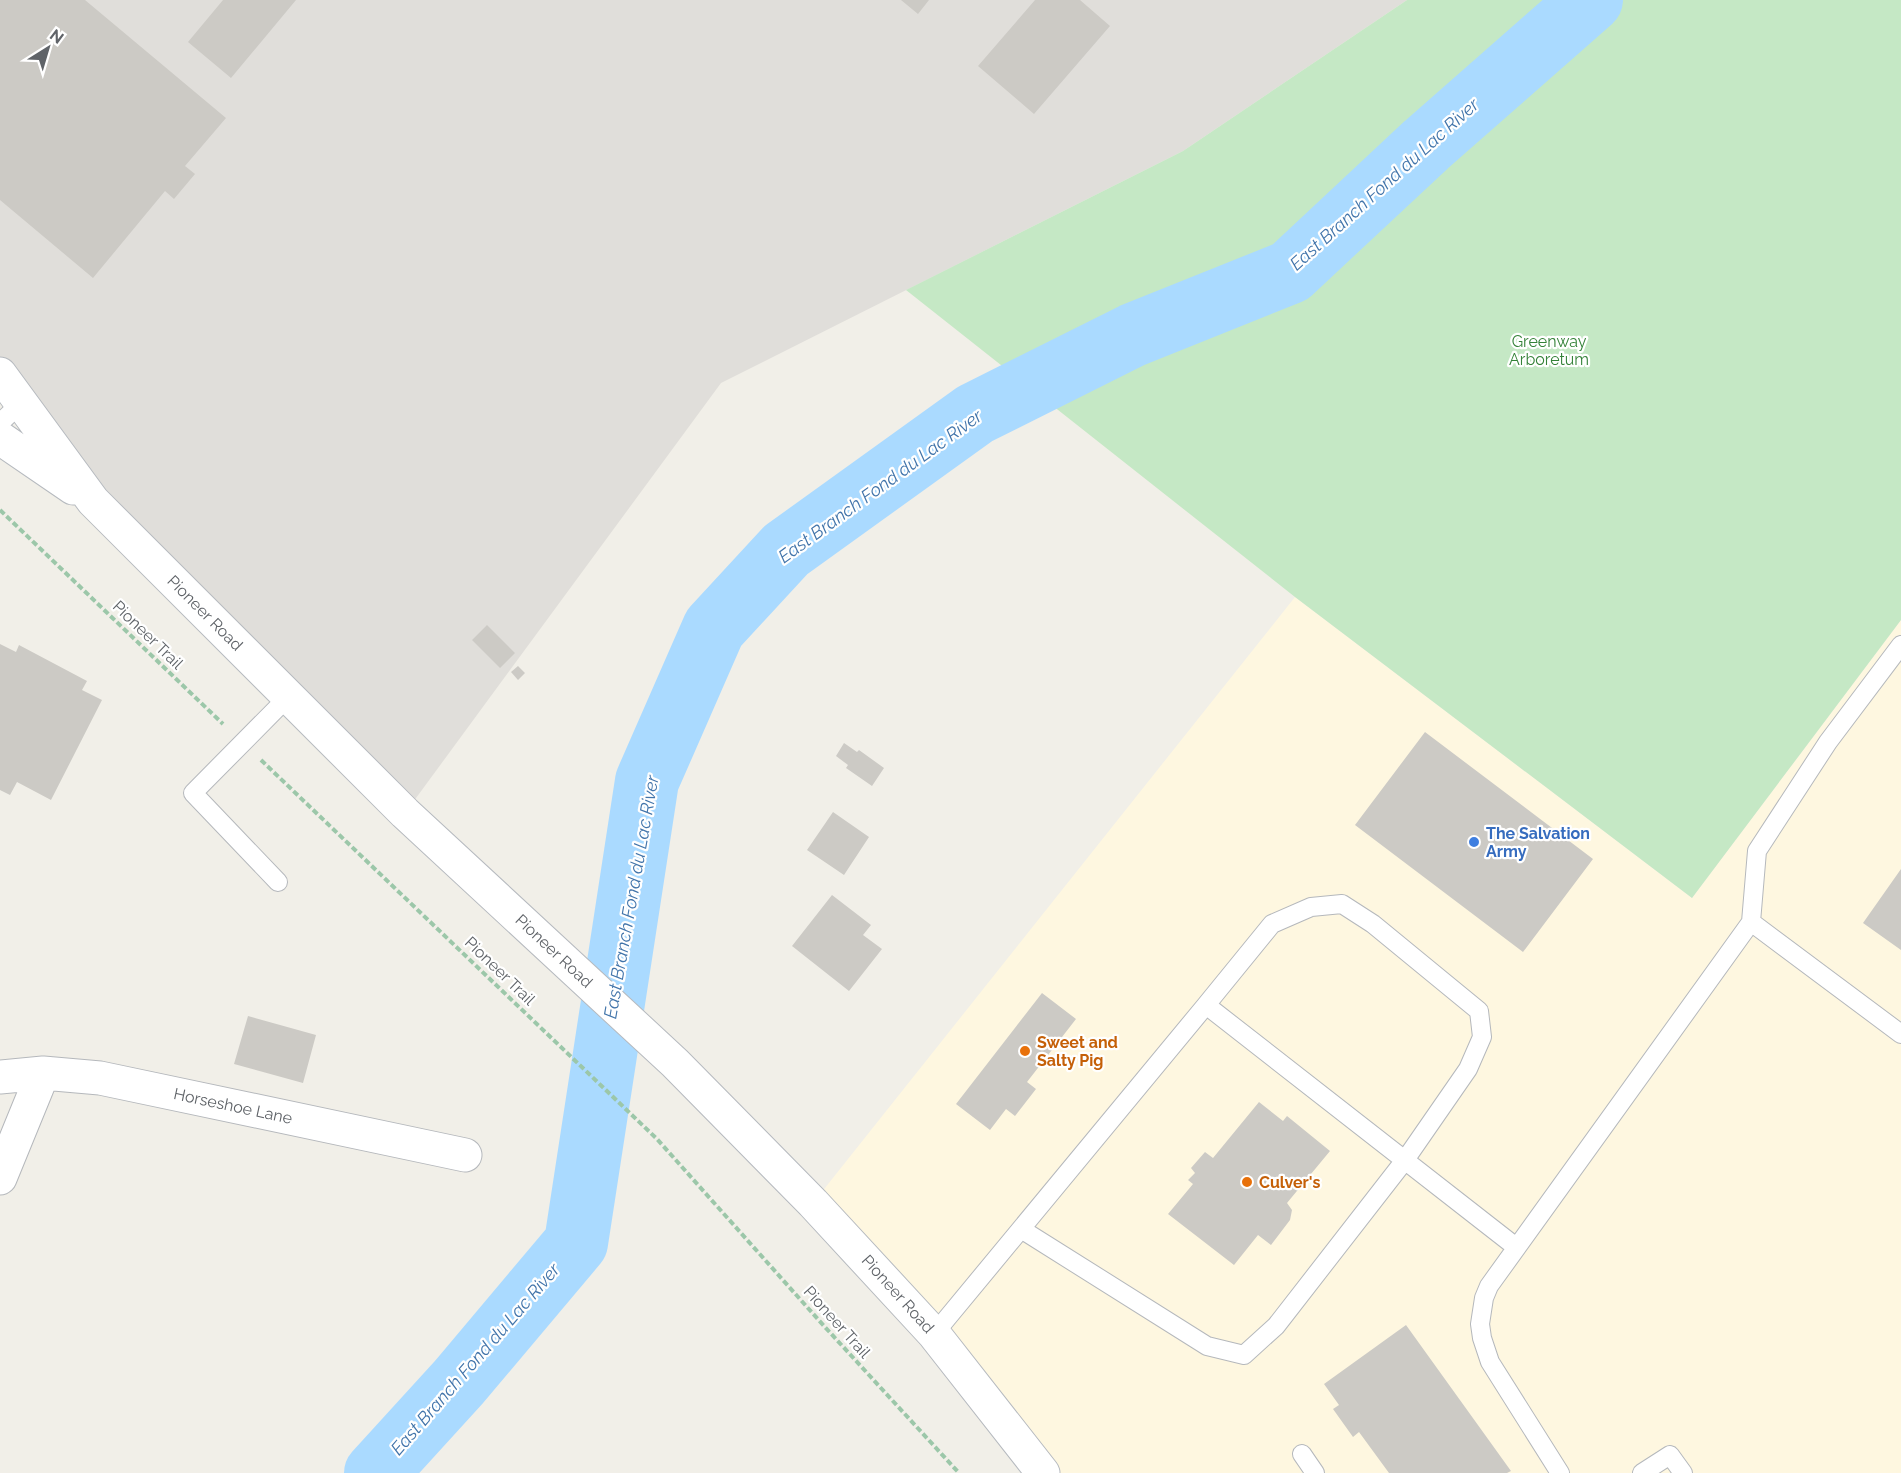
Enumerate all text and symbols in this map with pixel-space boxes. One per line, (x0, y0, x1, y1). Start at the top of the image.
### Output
north arrow (18, 18, 78, 78)
text: N (46, 25, 67, 48)
water label: East Branch Fond du Lac River (1285, 93, 1483, 274)
park label: Greenway Arboretum (1509, 332, 1589, 369)
water label: East Branch Fond du Lac River (774, 405, 987, 567)
street label: Pioneer Road (163, 571, 247, 655)
street label: Pioneer Trail (109, 597, 188, 674)
water label: East Branch Fond du Lac River (599, 773, 663, 1020)
place label: The Salvation Army (1486, 824, 1590, 861)
marker: The Salvation Army (1467, 835, 1481, 849)
street label: Pioneer Road (511, 910, 597, 992)
street label: Pioneer Trail (461, 933, 540, 1010)
place label: Sweet and Salty Pig (1037, 1033, 1118, 1070)
marker: Sweet and Salty Pig (1018, 1044, 1032, 1058)
street label: Horseshoe Lane (172, 1084, 294, 1128)
place label: Culver's (1259, 1173, 1320, 1192)
marker: Culver's (1240, 1175, 1254, 1189)
street label: Pioneer Road (858, 1251, 938, 1337)
water label: East Branch Fond du Lac River (386, 1258, 564, 1459)
street label: Pioneer Trail (800, 1282, 875, 1362)

